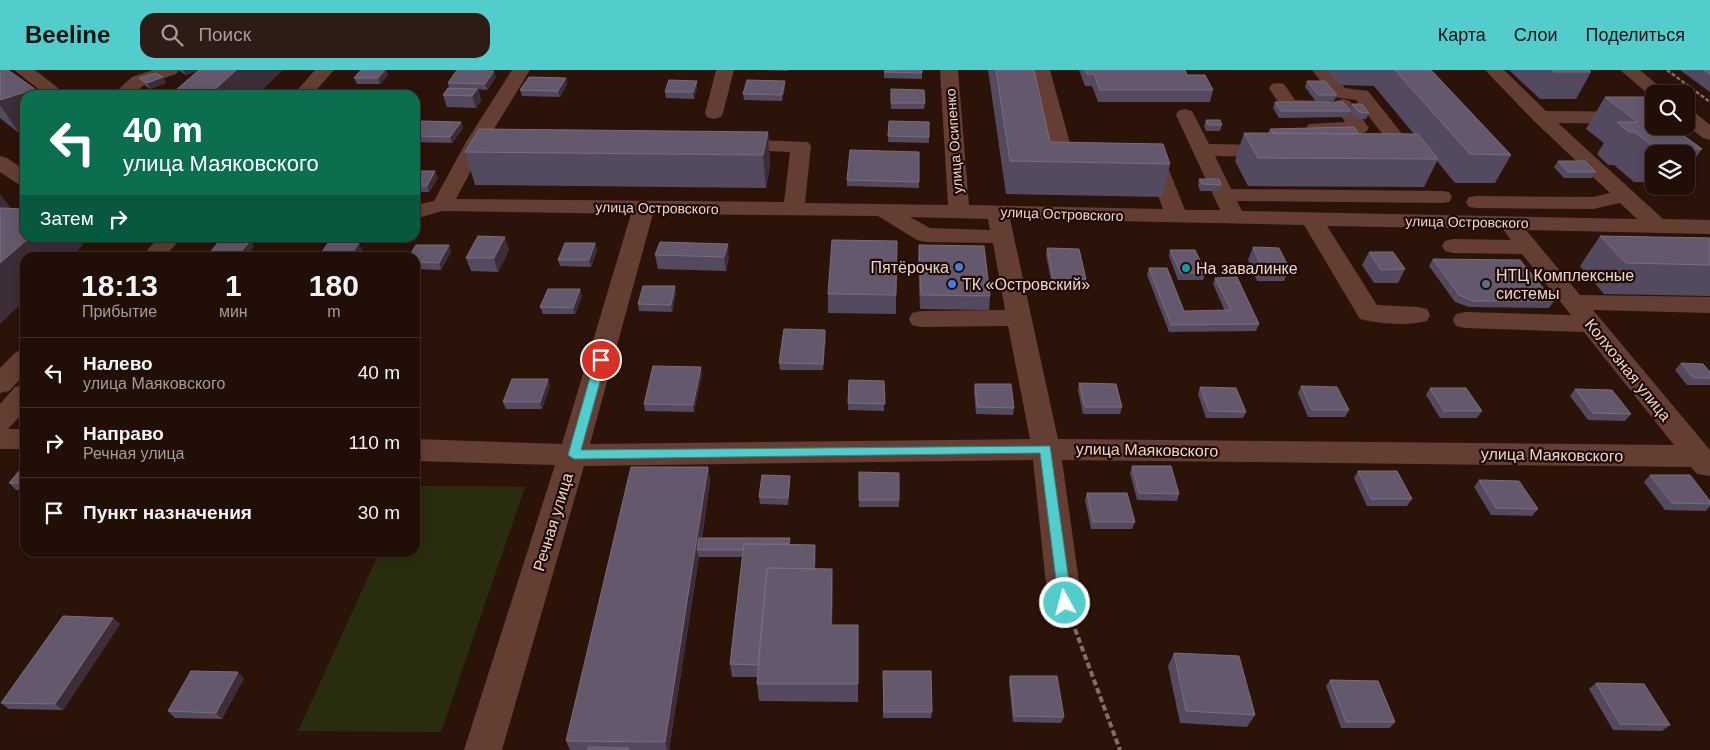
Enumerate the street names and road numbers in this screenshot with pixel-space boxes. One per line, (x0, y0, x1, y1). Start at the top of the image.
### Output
street label: улица Осипенко (942, 88, 966, 194)
street label: улица Островского (595, 199, 719, 217)
street label: улица Островского (1000, 204, 1124, 224)
street label: улица Островского (1405, 213, 1529, 231)
street label: Колхозная улица (1582, 316, 1674, 424)
street label: улица Маяковского (1076, 440, 1218, 460)
street label: улица Маяковского (1481, 445, 1623, 465)
street label: Речная улица (530, 471, 576, 573)

